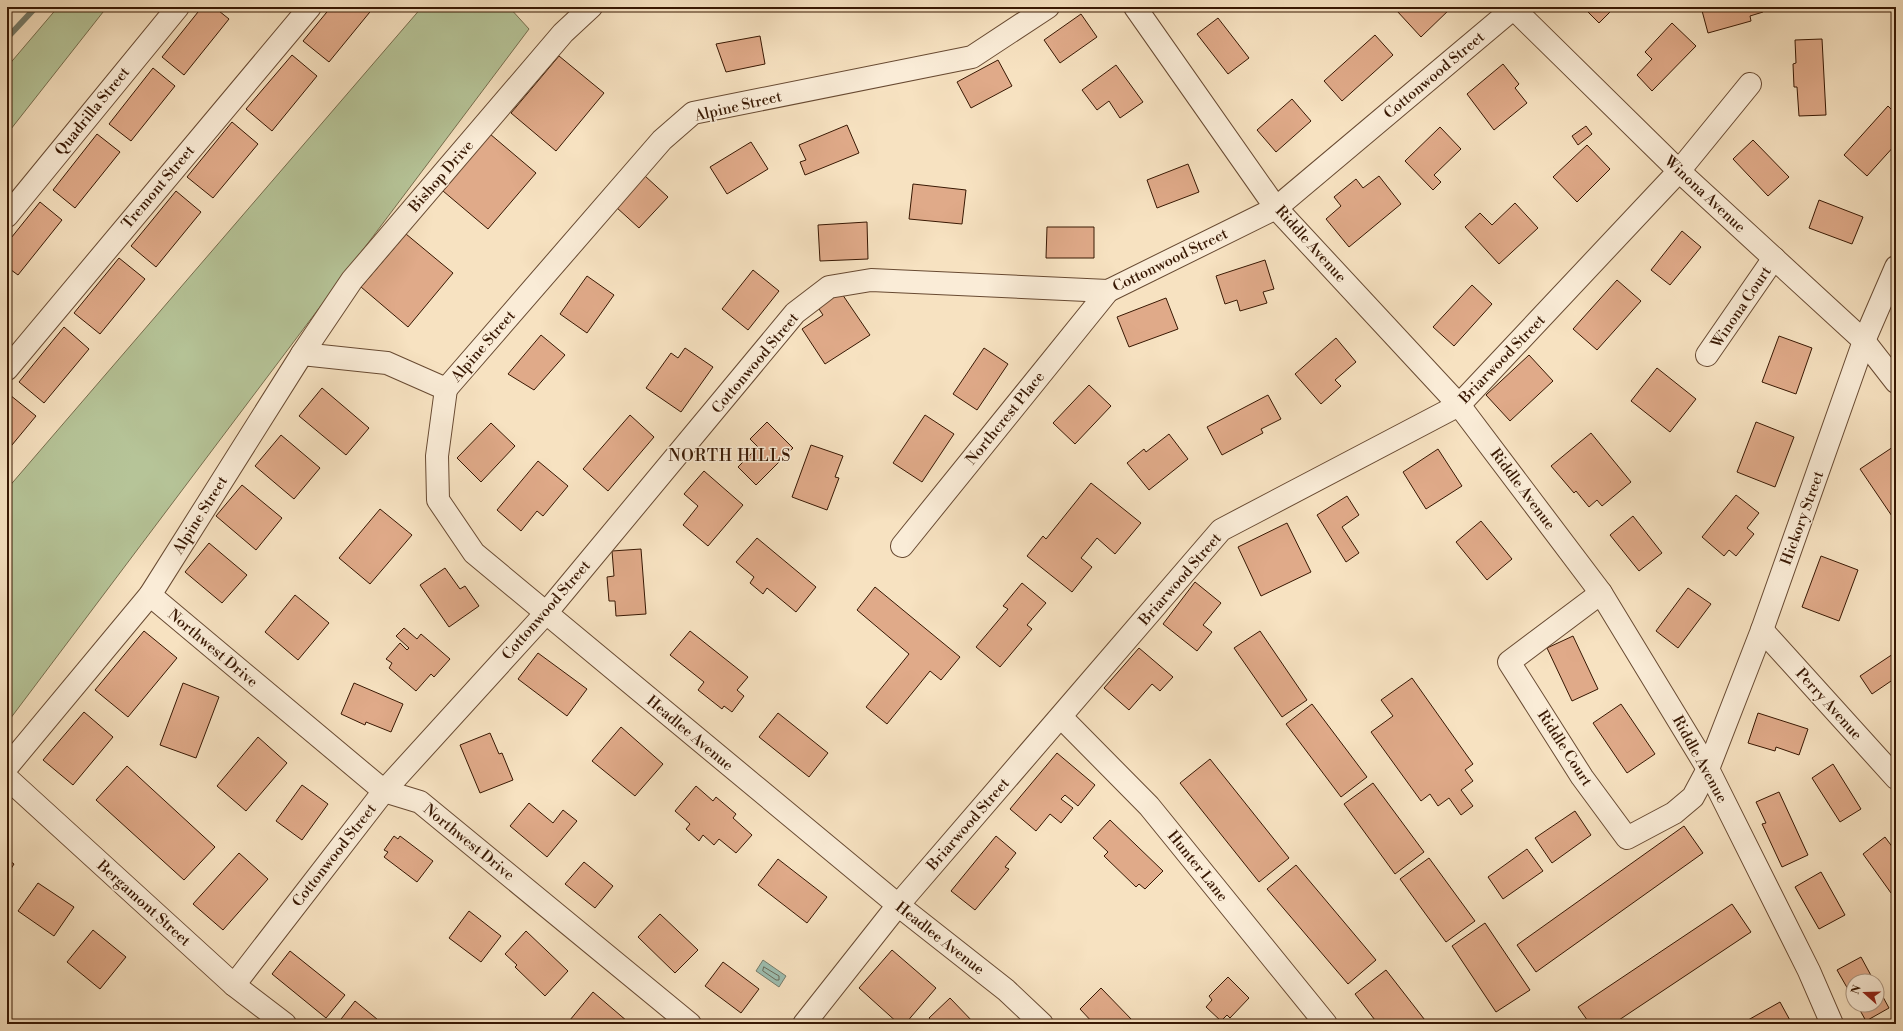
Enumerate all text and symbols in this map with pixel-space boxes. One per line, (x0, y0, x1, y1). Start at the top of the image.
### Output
street label: Cottonwood Street (1380, 27, 1489, 123)
street label: Quadrilla Street (51, 63, 134, 159)
street label: Alpine Street (692, 87, 784, 126)
street label: Bishop Drive (404, 136, 478, 217)
street label: Tremont Street (118, 141, 199, 233)
street label: Winona Avenue (1659, 151, 1749, 237)
street label: Riddle Avenue (1271, 202, 1350, 287)
street label: Cottonwood Street (1110, 224, 1232, 297)
street label: Winona Court (1707, 262, 1776, 353)
street label: Alpine Street (446, 306, 520, 387)
street label: Cottonwood Street (708, 309, 804, 418)
street label: Briarwood Street (1454, 310, 1550, 409)
street label: Northcrest Place (962, 368, 1049, 469)
street label: Riddle Avenue (1486, 445, 1559, 534)
district label: NORTH HILLS (669, 446, 791, 466)
street label: Hickory Street (1777, 468, 1829, 568)
street label: Alpine Street (168, 472, 232, 559)
street label: Briarwood Street (1134, 529, 1226, 630)
street label: Cottonwood Street (498, 556, 595, 664)
street label: Northwest Drive (164, 605, 262, 692)
street label: Perry Avenue (1791, 664, 1866, 744)
street label: Headlee Avenue (642, 691, 737, 775)
street label: Riddle Court (1533, 707, 1597, 790)
street label: Riddle Avenue (1668, 712, 1731, 806)
street label: Briarwood Street (922, 774, 1014, 875)
street label: Cottonwood Street (288, 799, 381, 911)
street label: Northwest Drive (419, 800, 518, 885)
street label: Hunter Lane (1163, 827, 1232, 906)
street label: Bergamont Street (92, 856, 195, 951)
street label: Headlee Avenue (891, 898, 988, 979)
north arrow (1845, 973, 1885, 1013)
text: N (1848, 983, 1865, 996)

